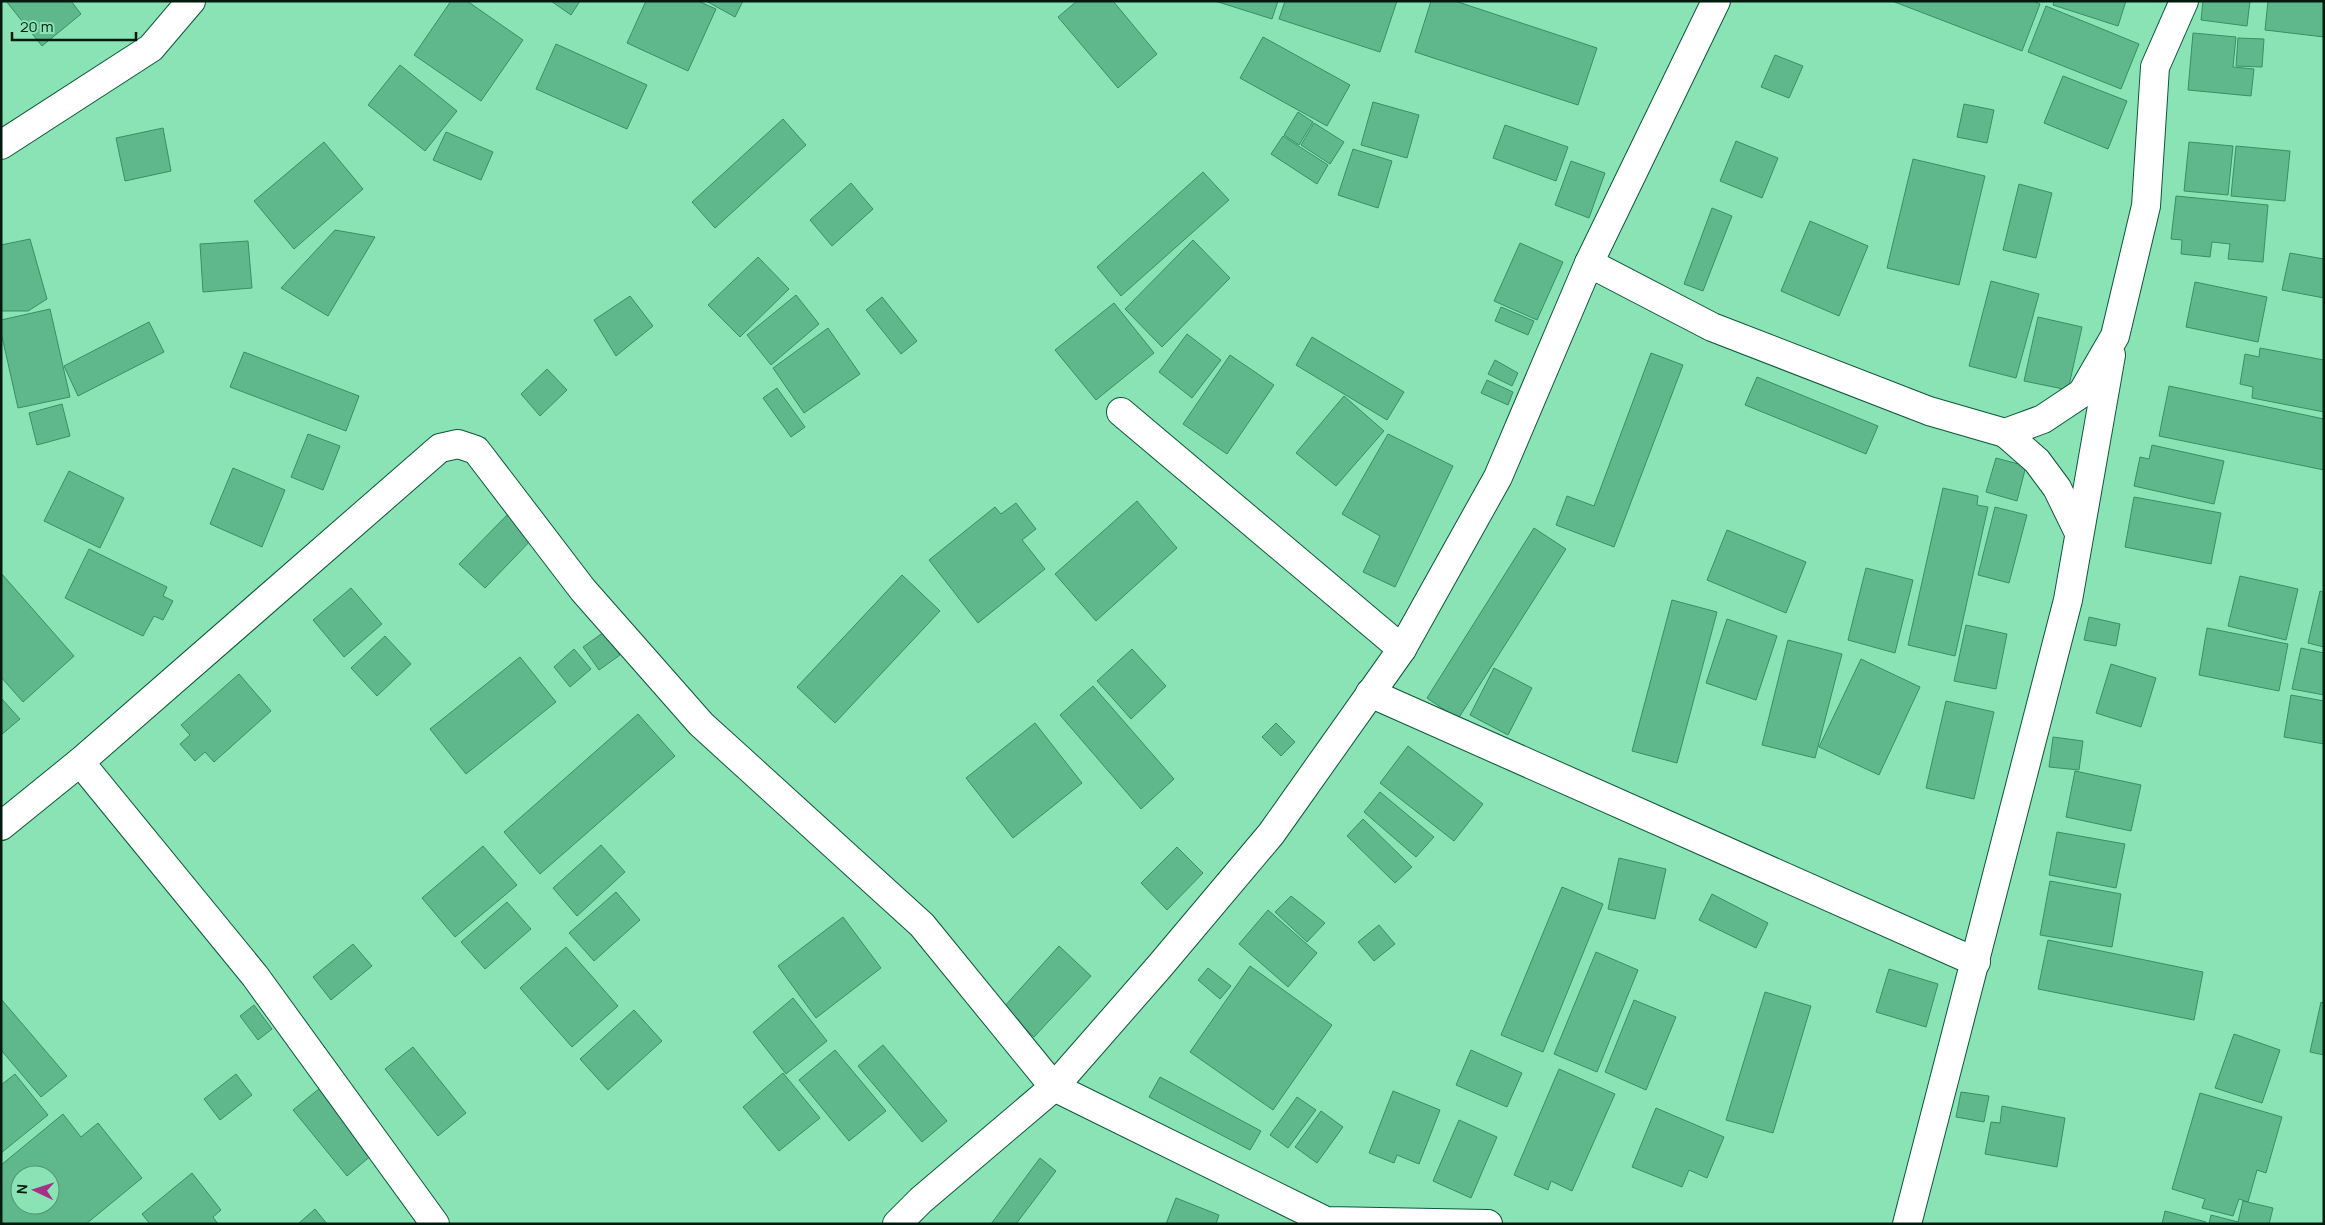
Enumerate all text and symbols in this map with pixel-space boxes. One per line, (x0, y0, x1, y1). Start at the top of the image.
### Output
scale bar (12, 10, 136, 42)
text: 20 m (20, 16, 53, 37)
north arrow (10, 1165, 60, 1215)
text: N (12, 1183, 31, 1195)

